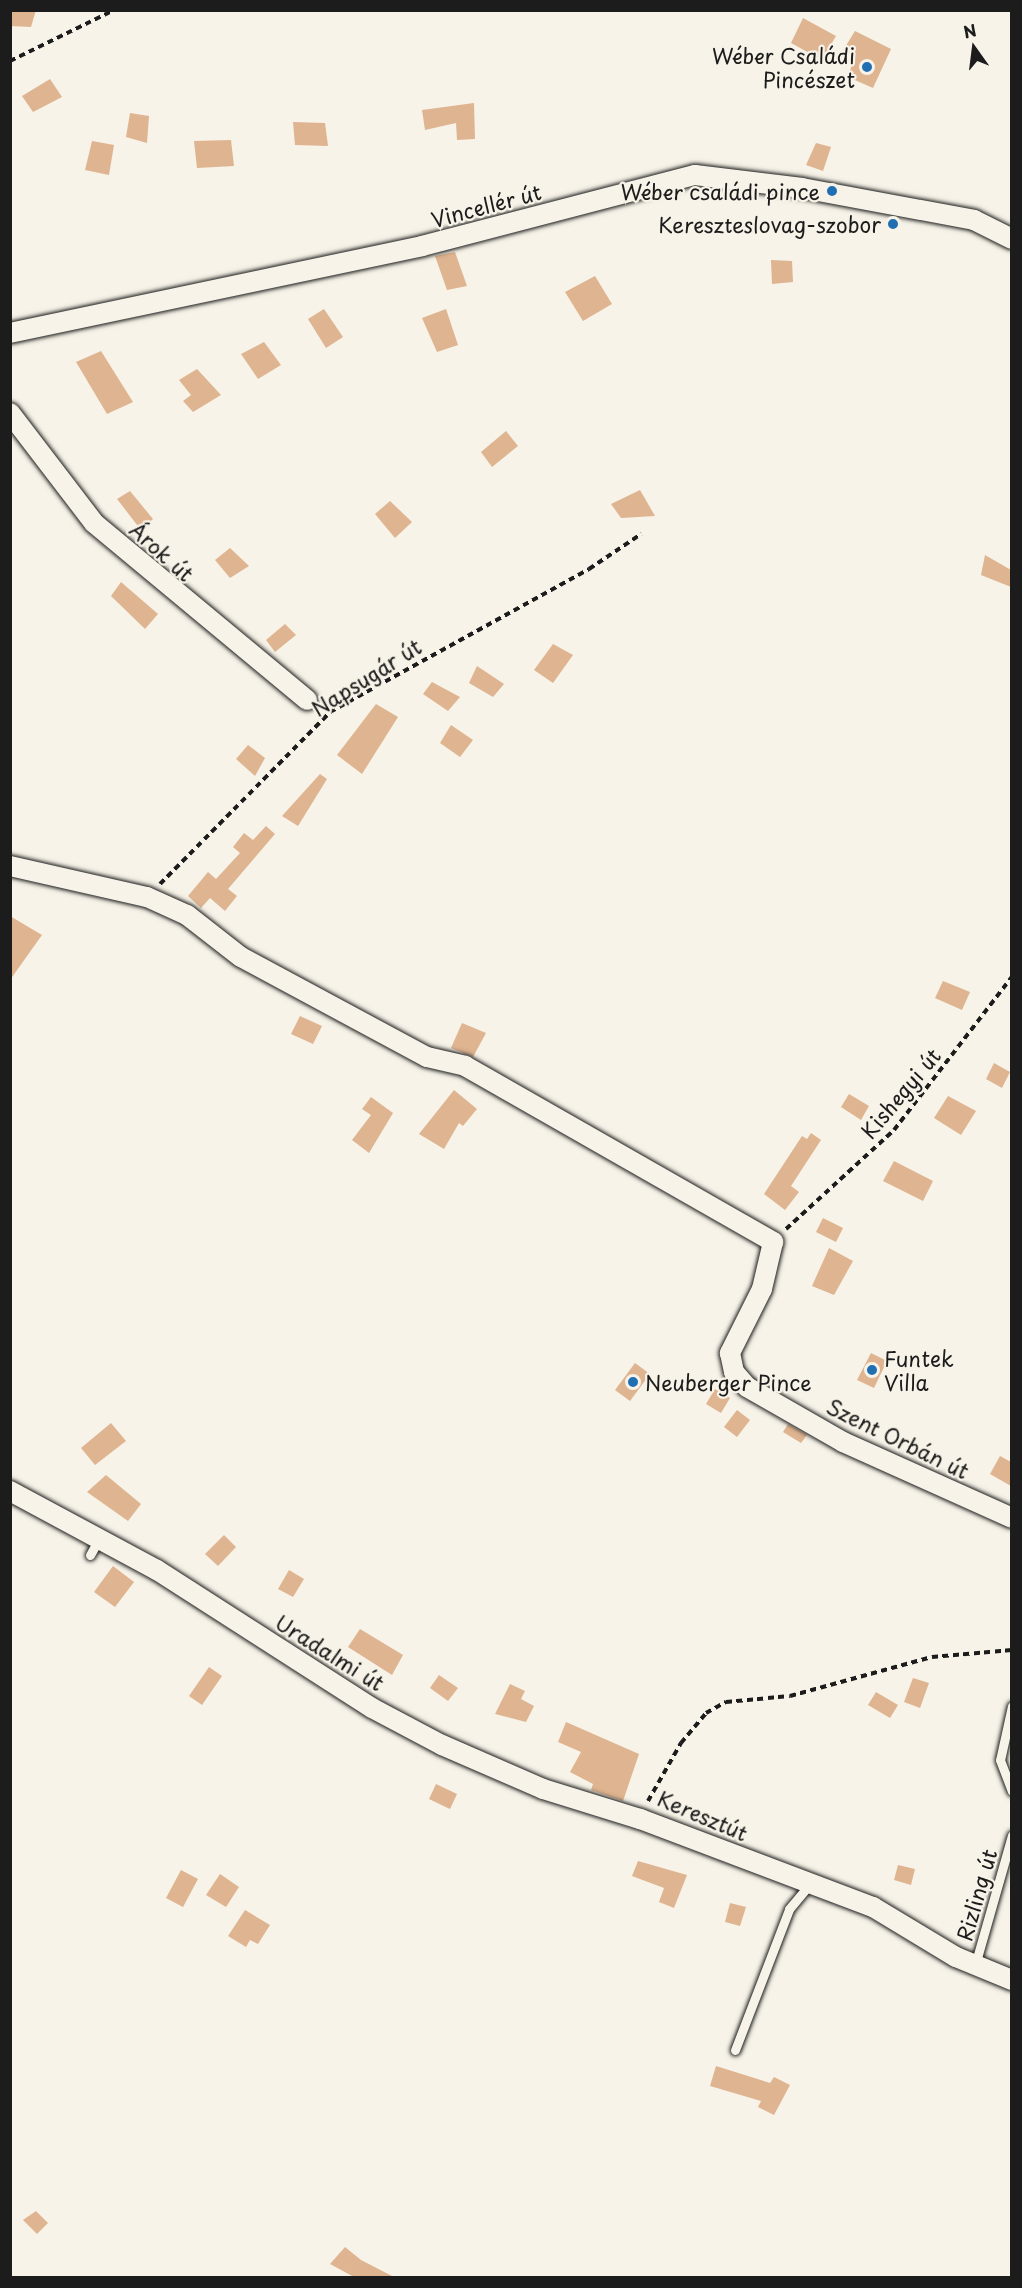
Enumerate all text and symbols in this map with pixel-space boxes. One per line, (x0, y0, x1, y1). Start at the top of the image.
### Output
text: N (961, 17, 979, 44)
north arrow (944, 18, 1004, 78)
place label: Wéber Családi Pincészet (709, 42, 855, 92)
marker: Wéber Családi Pincészet (860, 60, 874, 74)
street label: Vincellér út (427, 178, 545, 232)
place label: Wéber családi pince (618, 178, 820, 204)
marker: Wéber családi pince (825, 184, 839, 198)
place label: Kereszteslovag-szobor (658, 211, 881, 237)
marker: Kereszteslovag-szobor (886, 217, 900, 231)
street label: Árok út (125, 516, 199, 586)
street label: Napsugár út (306, 633, 426, 721)
street label: Kishegyi út (855, 1042, 945, 1144)
place label: Funtek Villa (884, 1345, 954, 1395)
marker: Funtek Villa (865, 1363, 879, 1377)
place label: Neuberger Pince (645, 1369, 811, 1395)
marker: Neuberger Pince (626, 1375, 640, 1389)
street label: Szent Orbán út (823, 1393, 973, 1483)
street label: Uradalmi út (271, 1608, 389, 1696)
street label: Keresztút (654, 1785, 752, 1845)
street label: Rizling út (951, 1846, 1001, 1944)

